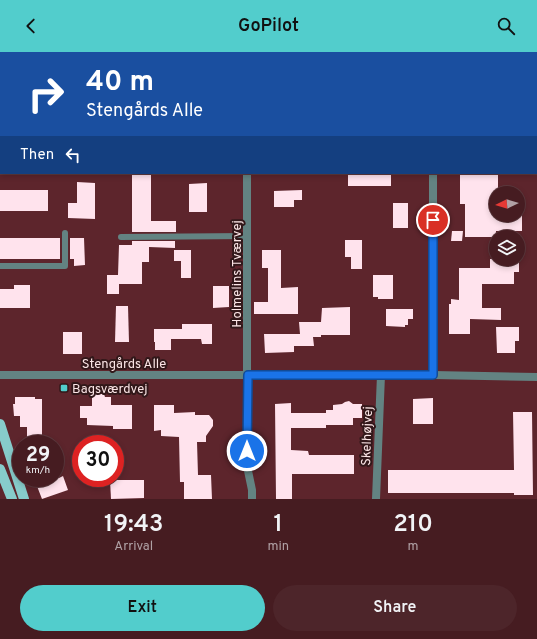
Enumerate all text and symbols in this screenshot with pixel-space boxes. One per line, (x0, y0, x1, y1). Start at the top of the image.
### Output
icon: back (20, 15, 42, 37)
text: GoPilot (238, 15, 299, 38)
icon: search (495, 15, 517, 37)
text: 40 m (86, 65, 154, 101)
icon: right (20, 68, 72, 120)
text: Stengårds Alle (86, 100, 203, 123)
icon: left (62, 144, 84, 166)
text: Then (20, 146, 54, 165)
north arrow (489, 186, 525, 222)
map controls (489, 186, 525, 266)
pin (416, 203, 450, 237)
icon: arrive (422, 209, 444, 231)
street label: Holmelins Tværvej (230, 220, 246, 328)
button: layers (489, 230, 525, 266)
street label: Stengårds Alle (82, 357, 166, 373)
place label: Bagsværdvej (72, 382, 147, 398)
marker: Bagsværdvej (59, 383, 69, 393)
street label: Skelhøjvej (359, 406, 377, 466)
position arrow (226, 430, 268, 472)
speed limit sign: 30 (72, 435, 124, 487)
text: 29 (26, 443, 50, 469)
text: km/h (26, 464, 50, 477)
text: 19:43 (104, 510, 163, 540)
text: 1 (274, 510, 283, 540)
text: 210 (393, 510, 433, 540)
text: Arrival (114, 539, 153, 555)
text: min (267, 539, 289, 555)
text: m (408, 539, 419, 555)
button: Exit (20, 585, 265, 631)
button: Share (273, 585, 517, 631)

